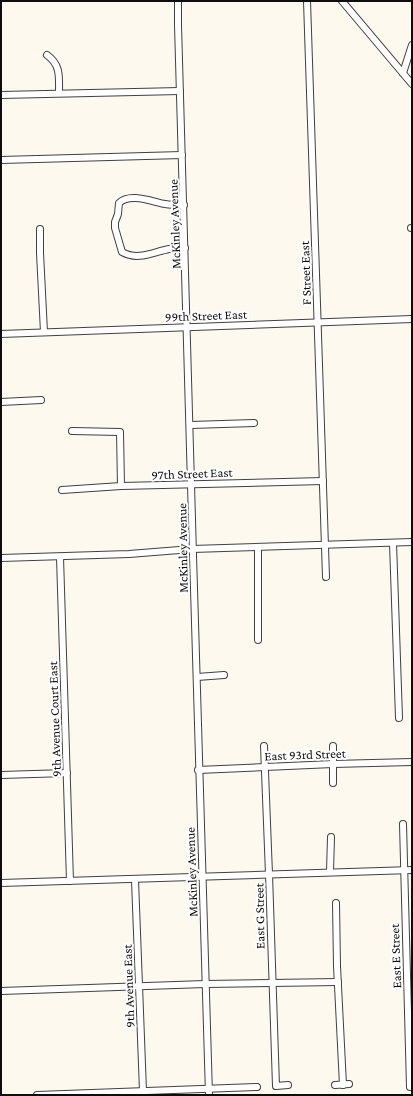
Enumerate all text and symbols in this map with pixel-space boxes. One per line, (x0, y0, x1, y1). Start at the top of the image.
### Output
street label: McKinley Avenue (165, 179, 184, 269)
street label: F Street East (297, 240, 314, 305)
street label: 99th Street East (165, 307, 248, 324)
street label: 97th Street East (151, 465, 234, 482)
street label: McKinley Avenue (174, 503, 191, 593)
street label: 9th Avenue Court East (45, 660, 64, 777)
street label: East 93rd Street (264, 746, 347, 763)
street label: McKinley Avenue (182, 827, 201, 917)
street label: East G Street (251, 882, 268, 949)
street label: East E Street (387, 923, 404, 989)
street label: 9th Avenue East (120, 943, 137, 1028)

